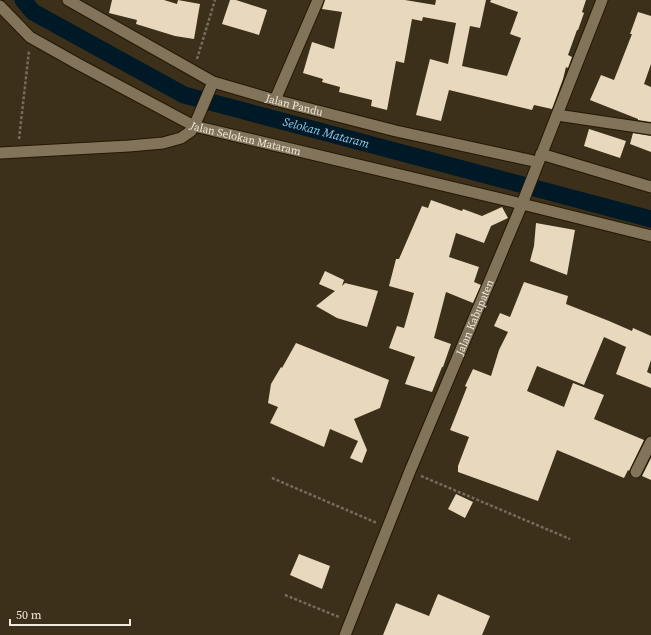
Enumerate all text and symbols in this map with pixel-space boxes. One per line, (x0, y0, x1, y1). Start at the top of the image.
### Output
street label: Jalan Pandu (263, 90, 325, 120)
water label: Selokan Mataram (281, 114, 371, 152)
street label: Jalan Selokan Mataram (187, 117, 303, 159)
street label: Jalan Kabupaten (452, 277, 497, 358)
scale bar (10, 601, 130, 627)
text: 50 m (16, 607, 42, 623)

